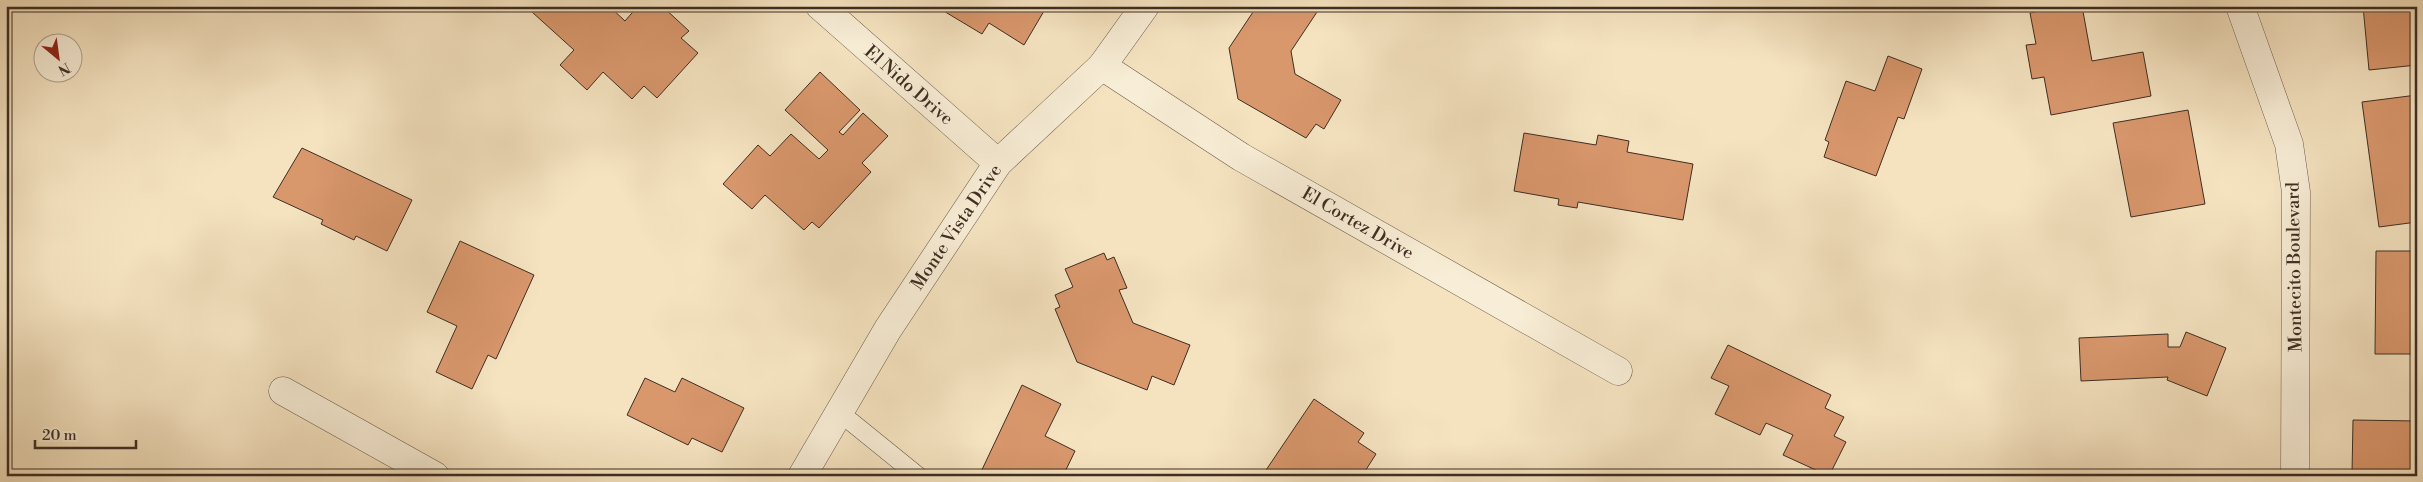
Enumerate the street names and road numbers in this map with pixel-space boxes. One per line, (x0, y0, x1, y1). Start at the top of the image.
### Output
street label: El Nido Drive (859, 40, 958, 130)
street label: Monte Vista Drive (906, 160, 1007, 295)
street label: Montecito Boulevard (2282, 181, 2307, 352)
street label: El Cortez Drive (1298, 182, 1418, 265)

